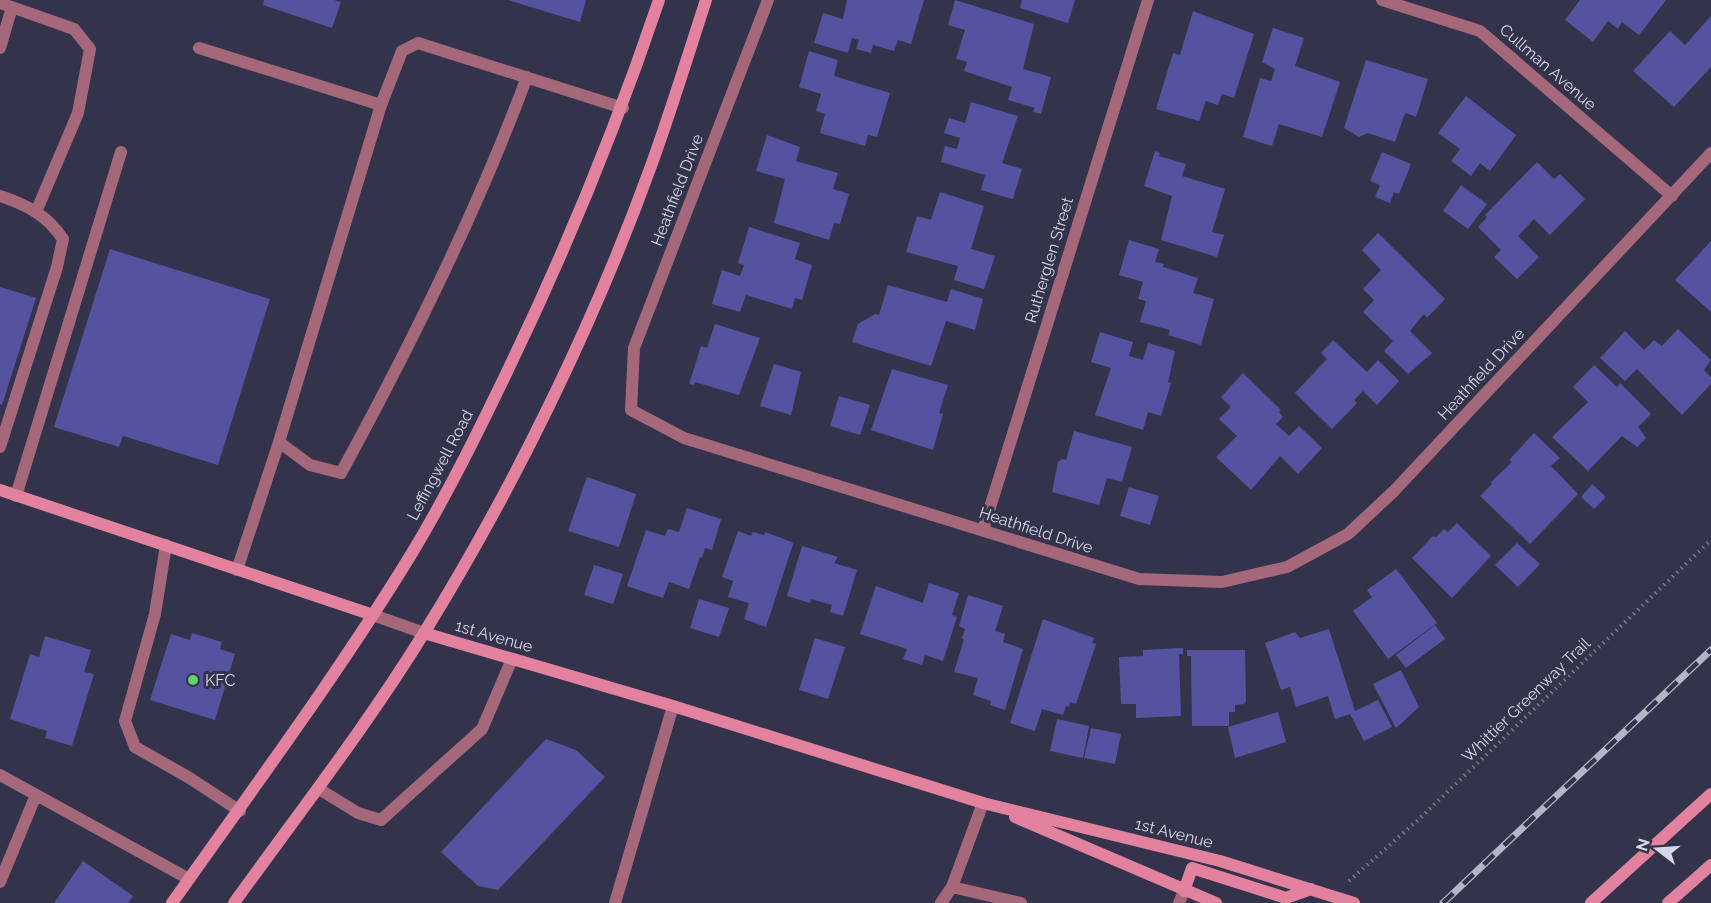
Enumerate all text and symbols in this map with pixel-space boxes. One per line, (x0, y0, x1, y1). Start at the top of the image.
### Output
street label: Cullman Avenue (1496, 20, 1600, 114)
street label: Heathfield Drive (647, 131, 707, 249)
street label: Rutherglen Street (1021, 194, 1077, 325)
street label: Heathfield Drive (1434, 324, 1528, 424)
street label: Leffingwell Road (403, 407, 477, 523)
street label: Heathfield Drive (977, 503, 1095, 557)
street label: 1st Avenue (453, 616, 535, 656)
street label: Whittier Greenway Trail (1458, 633, 1595, 766)
place label: KFC (205, 671, 235, 690)
marker: KFC (186, 673, 200, 687)
street label: 1st Avenue (1133, 814, 1215, 852)
north arrow (1627, 819, 1687, 879)
text: N (1632, 836, 1654, 853)

